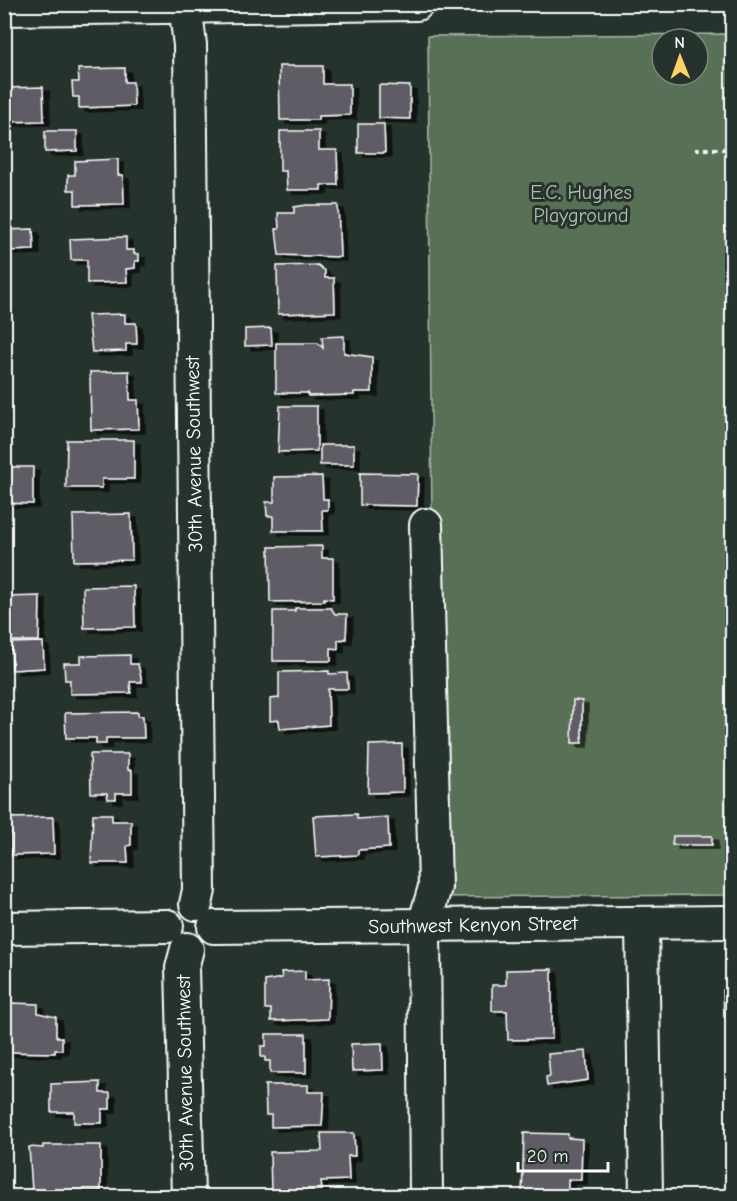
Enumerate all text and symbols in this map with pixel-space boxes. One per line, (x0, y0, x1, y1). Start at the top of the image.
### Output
north arrow (650, 27, 710, 87)
text: N (674, 34, 685, 52)
park label: E.C. Hughes Playground (530, 181, 632, 227)
street label: 30th Avenue Southwest (181, 354, 207, 553)
street label: Southwest Kenyon Street (368, 912, 579, 938)
street label: 30th Avenue Southwest (172, 973, 198, 1172)
scale bar (518, 1135, 608, 1173)
text: 20 m (527, 1146, 568, 1167)

